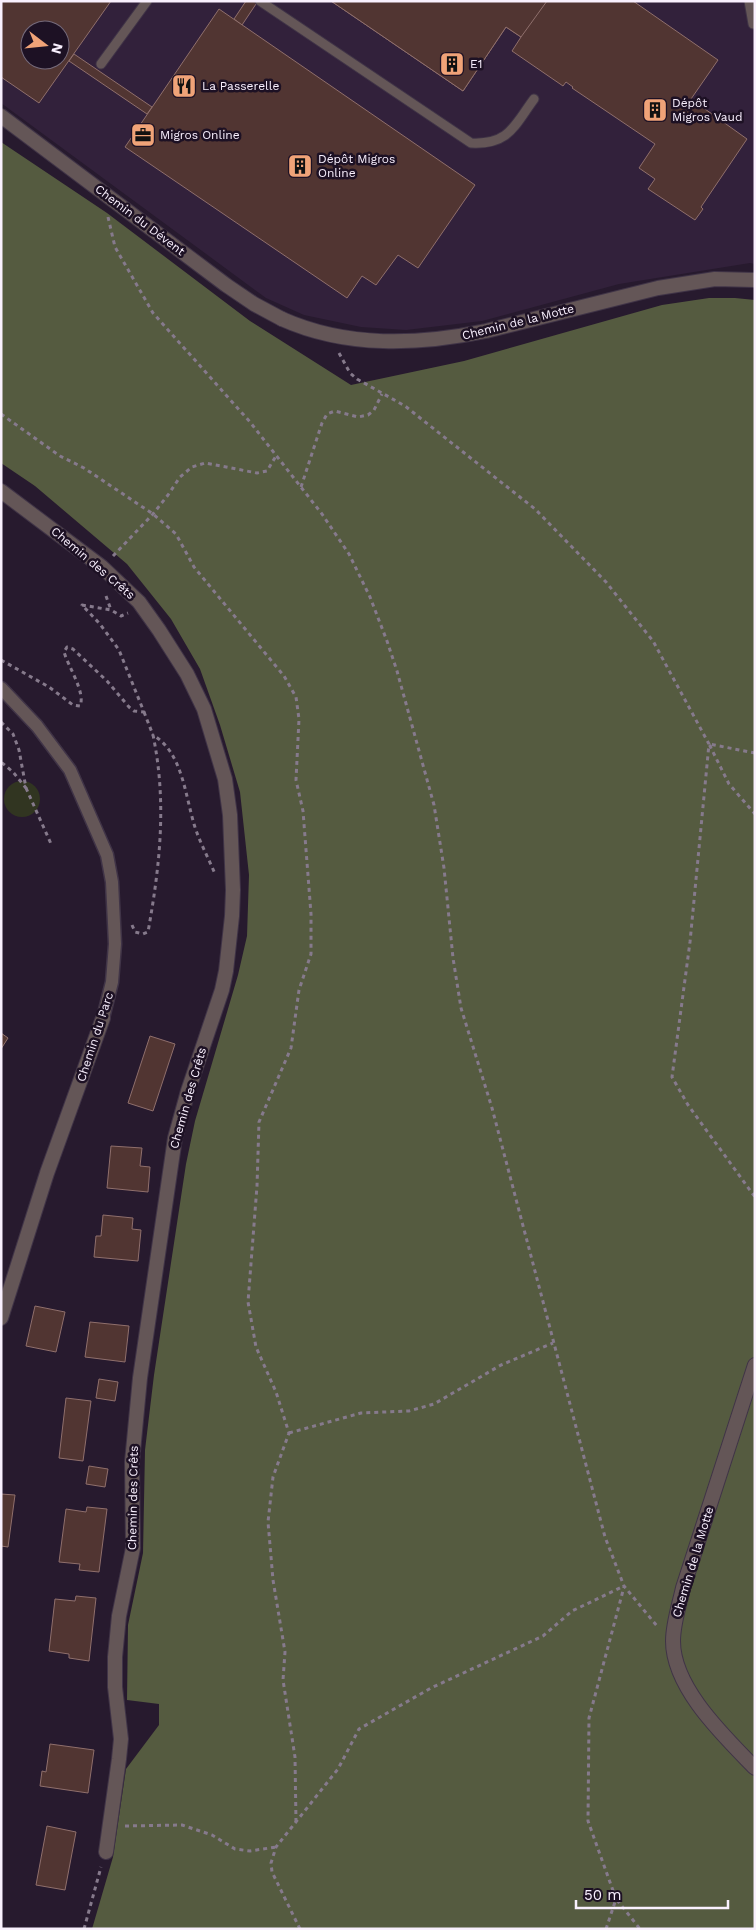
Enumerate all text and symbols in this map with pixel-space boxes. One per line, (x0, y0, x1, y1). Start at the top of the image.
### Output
north arrow (20, 20, 70, 70)
text: N (48, 41, 67, 56)
building icon: E1 (439, 51, 465, 77)
place label: E1 (470, 57, 482, 71)
restaurant icon: La Passerelle (171, 73, 197, 99)
place label: La Passerelle (202, 79, 279, 93)
place label: Dépôt Migros Vaud (672, 96, 743, 124)
building icon: Dépôt Migros Vaud (642, 97, 668, 123)
office icon: Migros Online (130, 122, 156, 148)
place label: Migros Online (160, 128, 240, 142)
place label: Dépôt Migros Online (318, 152, 395, 180)
building icon: Dépôt Migros Online (287, 153, 313, 179)
street label: Chemin du Dévent (92, 182, 188, 258)
street label: Chemin de la Motte (461, 301, 576, 343)
street label: Chemin des Crêts (48, 524, 138, 602)
street label: Chemin du Parc (74, 990, 116, 1084)
street label: Chemin des Crêts (167, 1046, 209, 1150)
street label: Chemin des Crêts (125, 1446, 141, 1550)
street label: Chemin de la Motte (669, 1505, 717, 1619)
scale bar (576, 1878, 728, 1910)
text: 50 m (584, 1886, 621, 1904)

